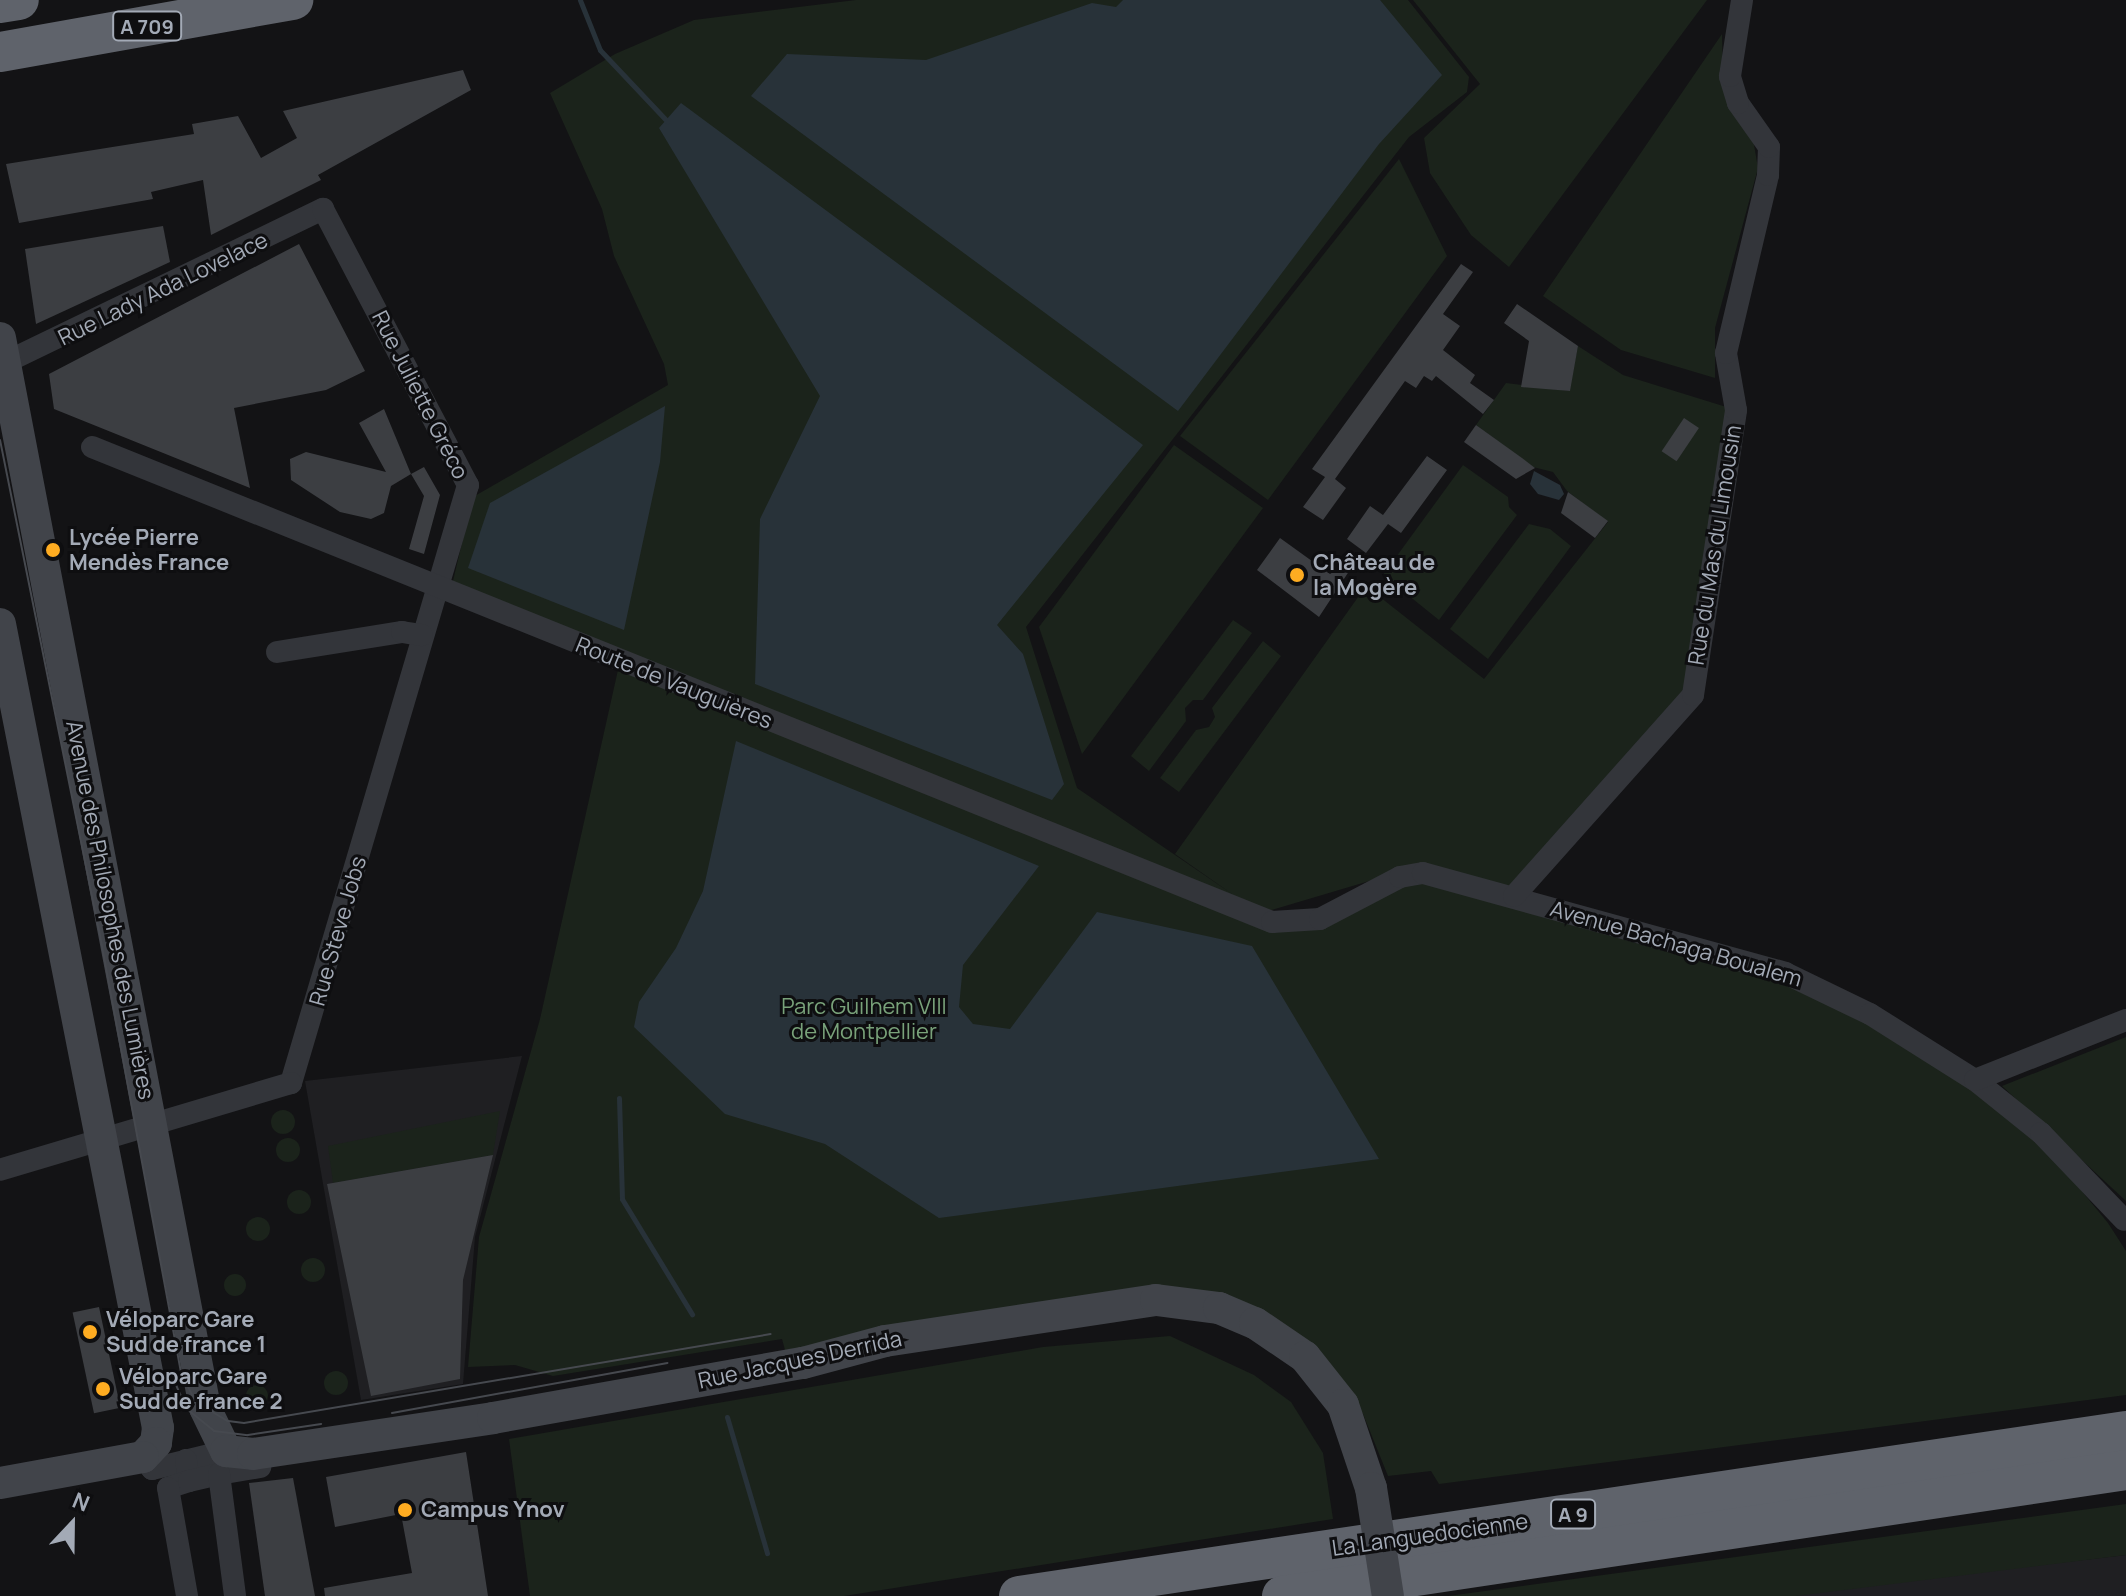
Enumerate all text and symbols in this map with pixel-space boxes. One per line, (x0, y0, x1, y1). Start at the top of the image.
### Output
road number: A 709 (111, 10, 183, 42)
street label: Rue Lady Ada Lovelace (54, 227, 272, 351)
street label: Rue Juliette Gréco (366, 306, 474, 484)
street label: Rue du Mas du Limousin (1683, 423, 1747, 667)
place label: Lycée Pierre Mendès France (69, 524, 229, 576)
marker: Lycée Pierre Mendès France (44, 541, 62, 559)
place label: Château de la Mogère (1313, 549, 1435, 600)
marker: Château de la Mogère (1288, 566, 1306, 584)
street label: Route de Vauguières (572, 631, 776, 735)
street label: Avenue des Philosophes des Lumières (60, 718, 160, 1102)
street label: Rue Steve Jobs (304, 853, 372, 1009)
street label: Avenue Bachaga Boualem (1547, 895, 1805, 993)
park label: Parc Guilhem VIII de Montpellier (781, 993, 947, 1044)
place label: Véloparc Gare Sud de france 1 (106, 1306, 266, 1358)
marker: Véloparc Gare Sud de france 1 (81, 1323, 99, 1341)
street label: Rue Jacques Derrida (696, 1326, 904, 1394)
place label: Véloparc Gare Sud de france 2 (119, 1363, 283, 1414)
marker: Véloparc Gare Sud de france 2 (94, 1380, 112, 1398)
north arrow (32, 1484, 112, 1564)
text: N (68, 1485, 94, 1519)
place label: Campus Ynov (421, 1497, 565, 1523)
road number: A 9 (1549, 1498, 1597, 1530)
marker: Campus Ynov (396, 1501, 414, 1519)
street label: La Languedocienne (1330, 1508, 1530, 1562)

